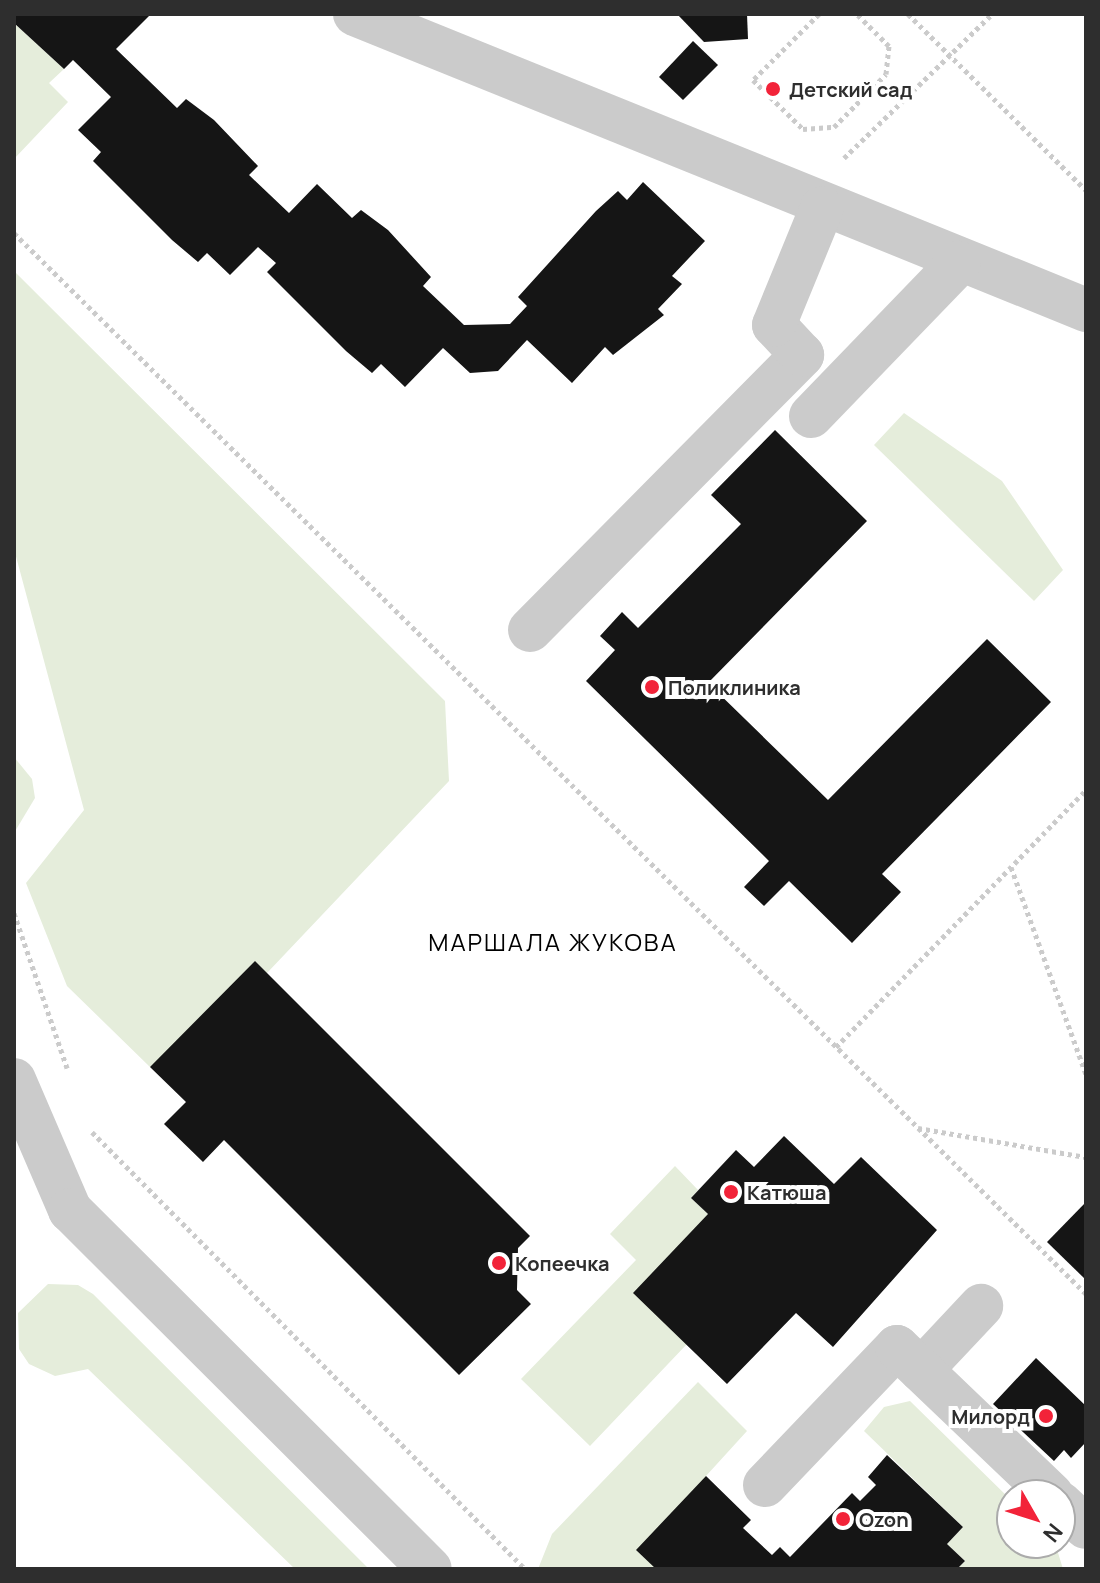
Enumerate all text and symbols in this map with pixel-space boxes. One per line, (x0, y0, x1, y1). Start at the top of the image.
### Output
place label: Детский сад (789, 77, 912, 101)
marker: Детский сад (764, 80, 782, 98)
place label: Поликлиника (668, 675, 801, 699)
marker: Поликлиника (643, 678, 661, 696)
district label: МАРШАЛА ЖУКОВА (428, 928, 678, 956)
place label: Катюша (747, 1180, 826, 1204)
marker: Катюша (722, 1183, 740, 1201)
place label: Копеечка (515, 1251, 610, 1275)
marker: Копеечка (490, 1254, 508, 1272)
place label: Милорд (951, 1404, 1030, 1428)
marker: Милорд (1037, 1407, 1055, 1425)
north arrow (996, 1479, 1076, 1559)
place label: Ozon (859, 1507, 909, 1531)
marker: Ozon (834, 1510, 852, 1528)
text: N (1036, 1517, 1070, 1548)

